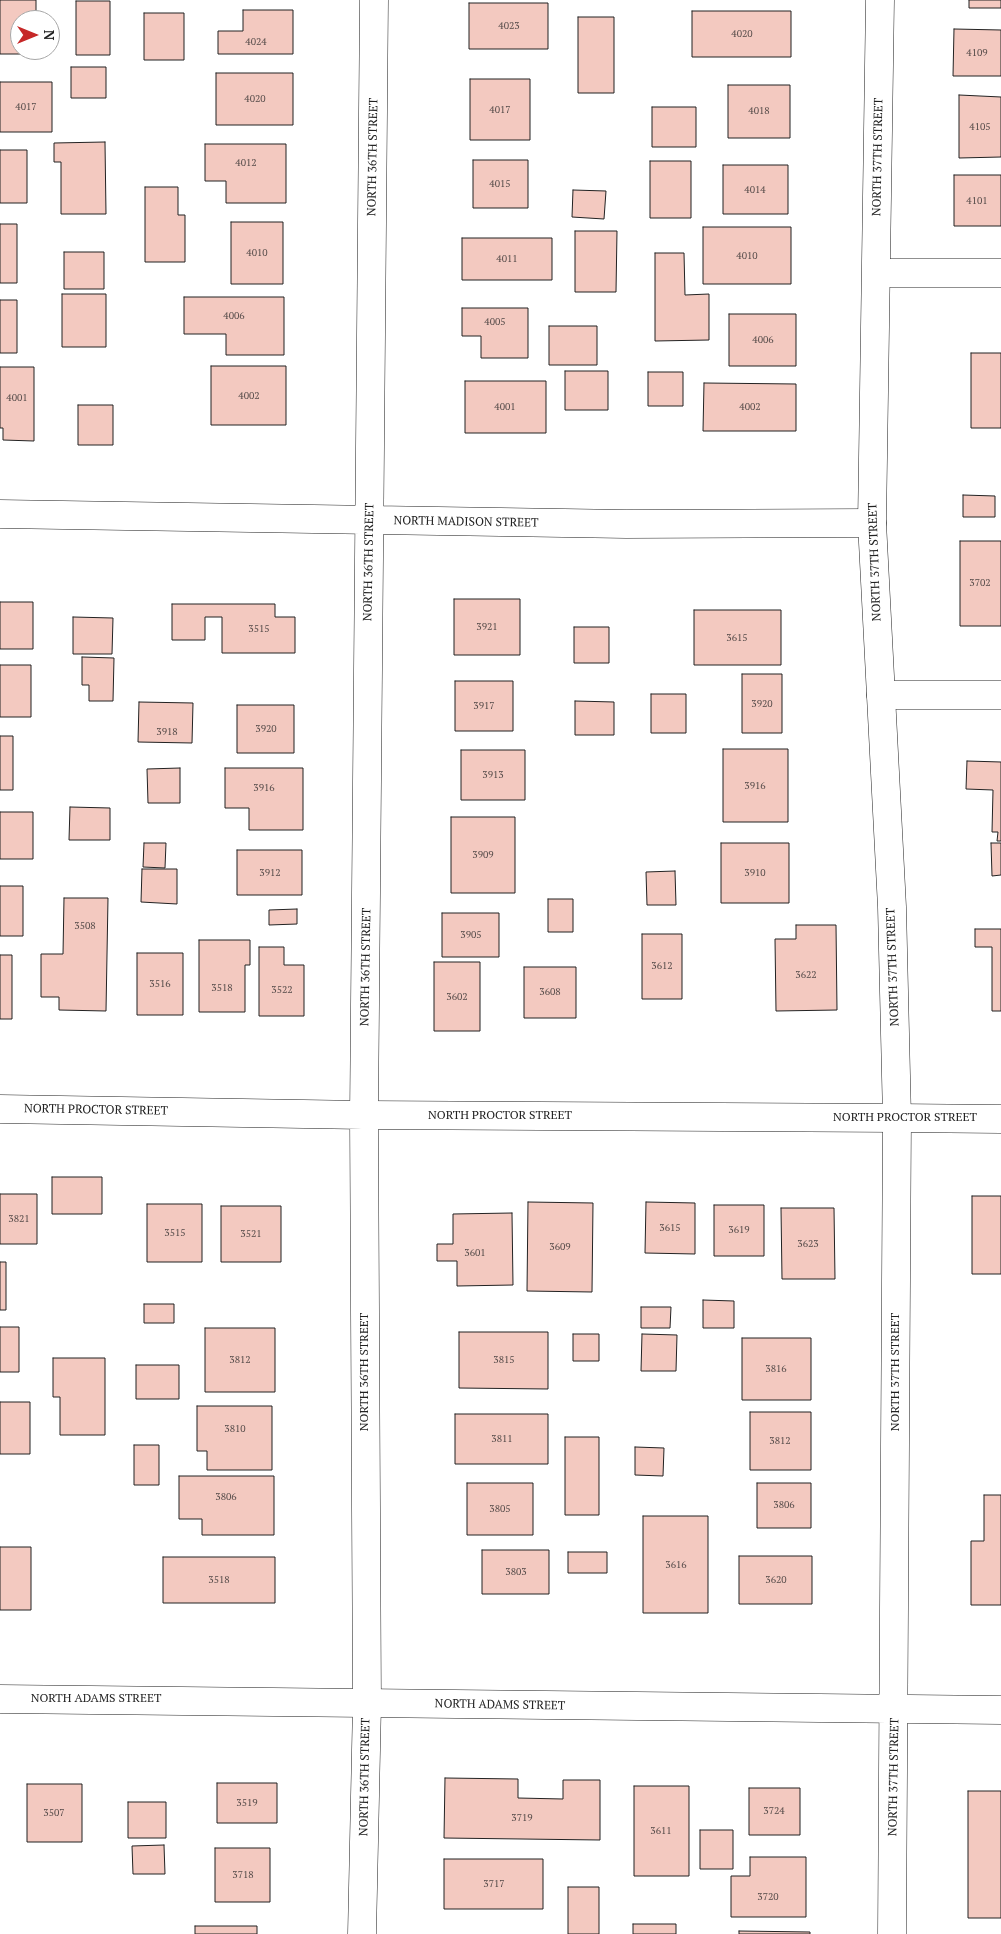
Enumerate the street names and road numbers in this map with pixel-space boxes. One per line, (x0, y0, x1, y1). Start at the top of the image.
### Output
street label: NORTH 36TH STREET (365, 98, 381, 216)
street label: NORTH 37TH STREET (870, 98, 886, 216)
street label: NORTH 37TH STREET (866, 502, 884, 622)
street label: NORTH 36TH STREET (361, 503, 377, 621)
street label: NORTH MADISON STREET (393, 514, 539, 530)
street label: NORTH 37TH STREET (884, 907, 902, 1027)
street label: NORTH 36TH STREET (358, 908, 374, 1026)
street label: NORTH PROCTOR STREET (24, 1102, 168, 1118)
street label: NORTH PROCTOR STREET (428, 1109, 572, 1123)
street label: NORTH PROCTOR STREET (833, 1111, 977, 1125)
street label: NORTH 36TH STREET (358, 1313, 372, 1431)
street label: NORTH 37TH STREET (889, 1313, 903, 1431)
street label: NORTH ADAMS STREET (31, 1692, 161, 1706)
street label: NORTH ADAMS STREET (435, 1697, 565, 1713)
street label: NORTH 36TH STREET (357, 1718, 373, 1836)
street label: NORTH 37TH STREET (886, 1718, 902, 1836)

